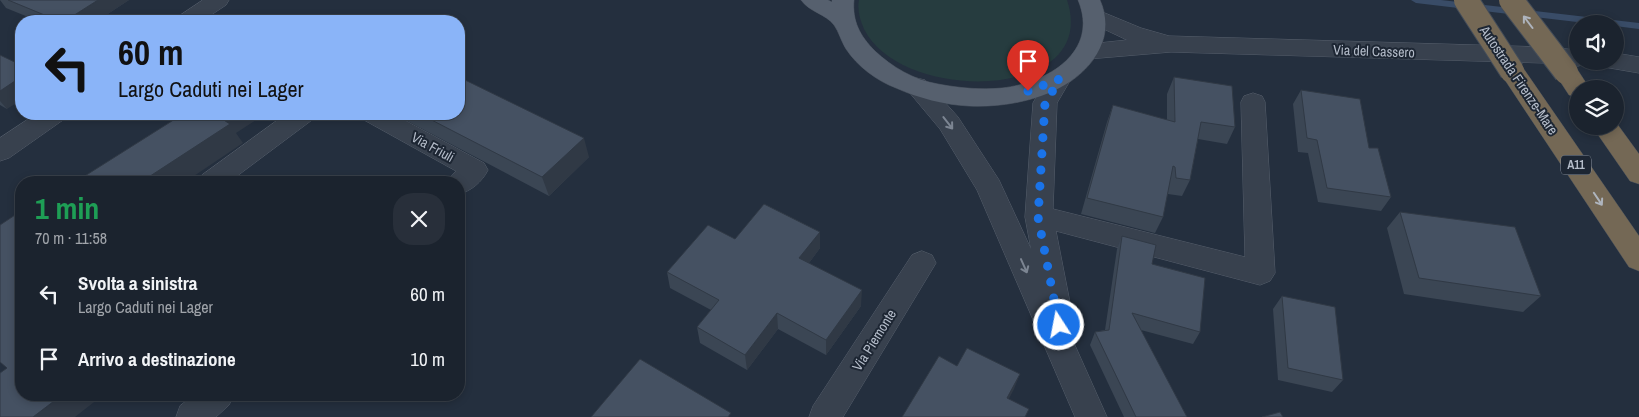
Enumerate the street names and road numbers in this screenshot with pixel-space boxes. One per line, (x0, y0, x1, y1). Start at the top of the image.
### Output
street label: Autostrada Firenze-Mare (1475, 21, 1562, 138)
street label: Via del Cassero (1333, 41, 1415, 61)
street label: Via Friuli (408, 128, 458, 166)
road number: A11 (1561, 156, 1591, 174)
street label: Via Piemonte (848, 306, 900, 374)

